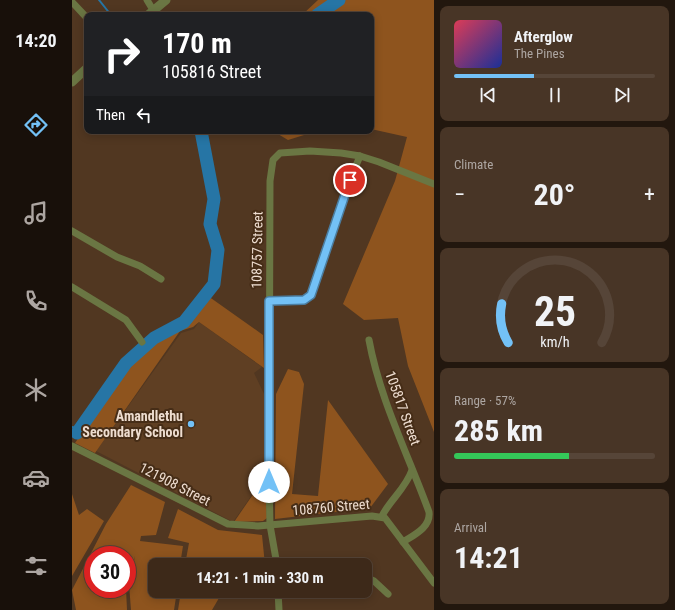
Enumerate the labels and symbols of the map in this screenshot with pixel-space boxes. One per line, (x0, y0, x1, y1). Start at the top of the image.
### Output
pin (333, 163, 367, 197)
street label: 108757 Street (248, 211, 266, 289)
street label: 105817 Street (382, 369, 424, 447)
place label: Amandlethu Secondary School (82, 408, 183, 440)
marker: Amandlethu Secondary School (186, 419, 196, 429)
street label: 121908 Street (137, 459, 213, 509)
position arrow (248, 461, 290, 503)
street label: 108760 Street (292, 496, 370, 518)
speed limit sign: 30 (84, 546, 136, 598)

